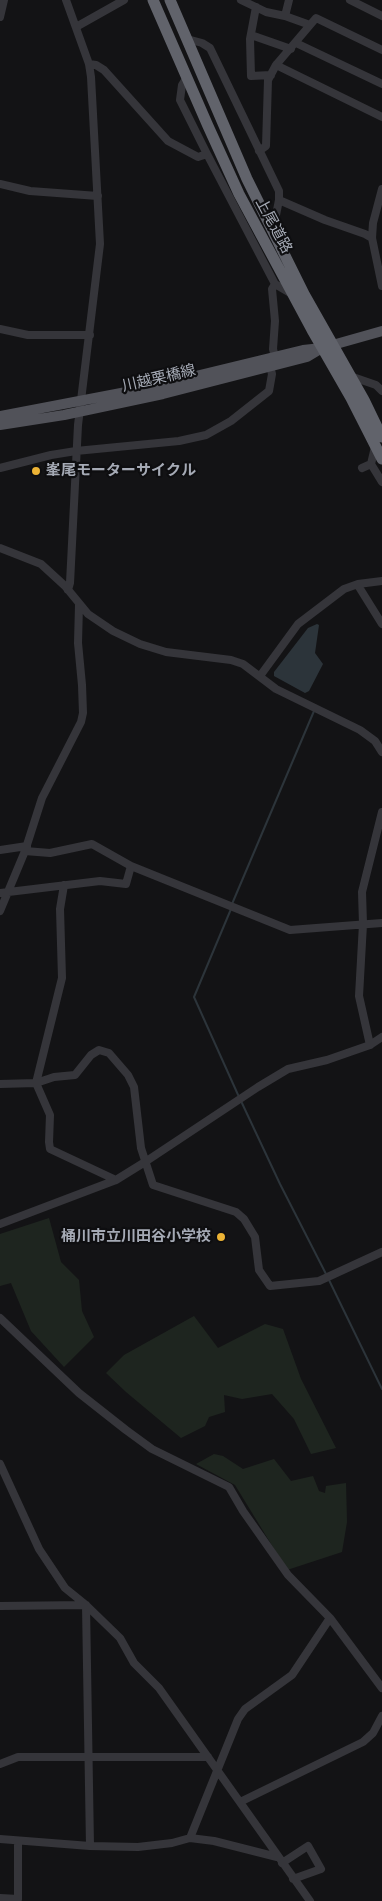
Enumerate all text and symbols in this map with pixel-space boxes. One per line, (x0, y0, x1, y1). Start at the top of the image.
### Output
street label: 上尾道路 (251, 195, 295, 257)
street label: 川越栗橋線 (120, 362, 198, 396)
place label: 峯尾モーターサイクル (46, 462, 196, 480)
marker: 峯尾モーターサイクル (30, 465, 42, 477)
place label: 桶川市立川田谷小学校 (61, 1228, 211, 1246)
marker: 桶川市立川田谷小学校 (215, 1231, 227, 1243)

